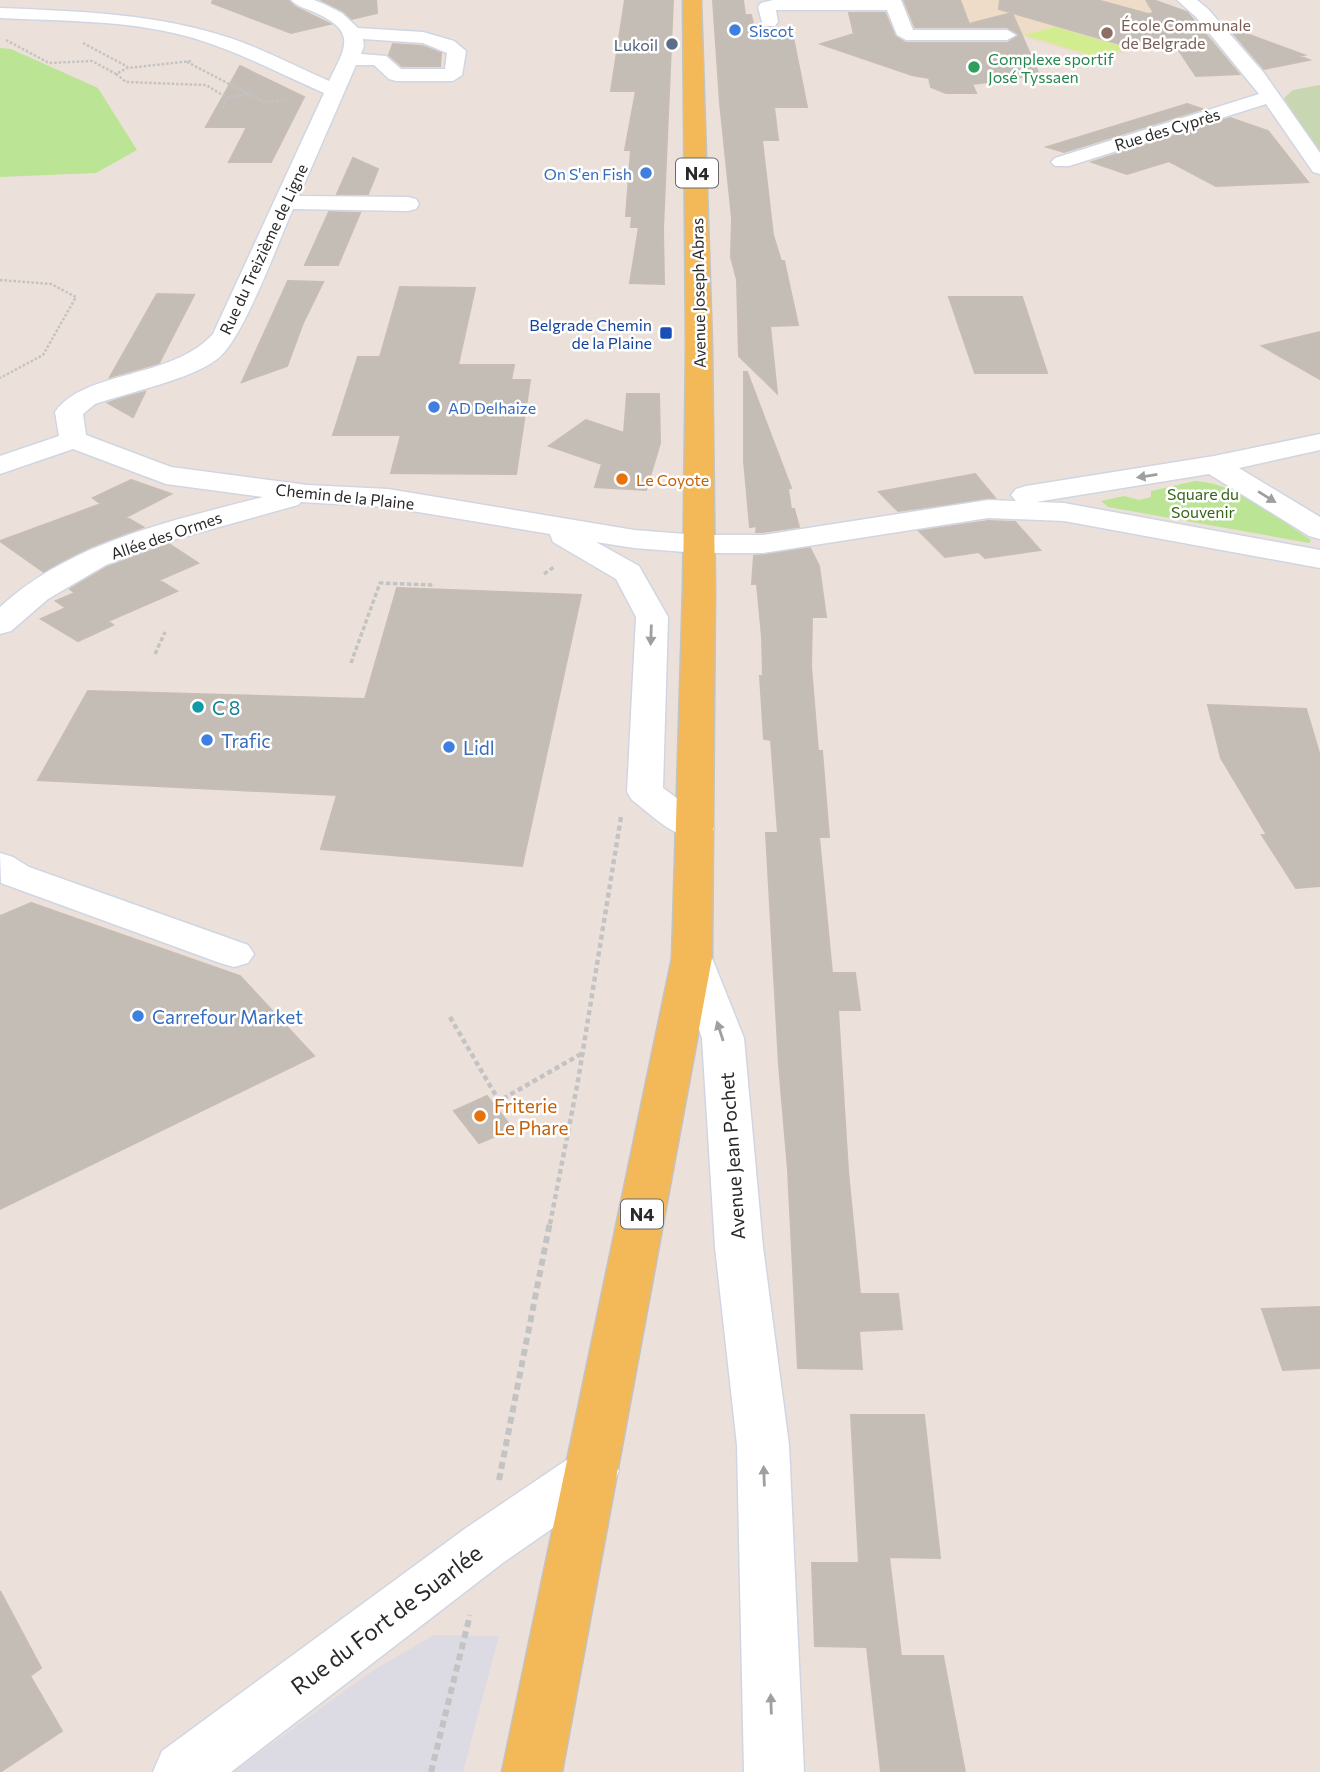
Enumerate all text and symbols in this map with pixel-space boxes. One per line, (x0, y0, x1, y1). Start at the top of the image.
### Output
place label: École Communale de Belgrade (1121, 15, 1251, 52)
place label: Siscot (749, 21, 794, 40)
marker: Siscot (727, 22, 743, 38)
marker: École Communale de Belgrade (1099, 25, 1115, 41)
place label: Lukoil (614, 35, 658, 54)
marker: Lukoil (664, 36, 680, 52)
place label: Complexe sportif José Tyssaen (988, 49, 1114, 86)
marker: Complexe sportif José Tyssaen (966, 59, 982, 75)
street label: Rue des Cyprès (1112, 104, 1222, 154)
road number: N4 (676, 158, 718, 188)
street label: Rue du Treizième de Ligne (215, 161, 311, 337)
place label: On S'en Fish (544, 164, 632, 183)
marker: On S'en Fish (638, 165, 654, 181)
street label: Avenue Joseph Abras (687, 218, 709, 368)
place label: Belgrade Chemin de la Plaine (529, 315, 652, 352)
marker: Belgrade Chemin de la Plaine (658, 325, 674, 341)
place label: AD Delhaize (448, 398, 536, 417)
marker: AD Delhaize (426, 399, 442, 415)
place label: Le Coyote (636, 470, 709, 489)
marker: Le Coyote (614, 471, 630, 487)
one-way arrow (1136, 471, 1158, 482)
street label: Chemin de la Plaine (275, 479, 415, 513)
park label: Square du Souvenir (1167, 484, 1239, 521)
one-way arrow (1258, 491, 1277, 504)
street label: Allée des Ormes (108, 507, 224, 563)
one-way arrow (646, 624, 657, 646)
place label: C 8 (212, 696, 240, 719)
marker: C 8 (190, 699, 206, 715)
place label: Trafic (221, 729, 271, 752)
marker: Trafic (199, 732, 215, 748)
place label: Lidl (463, 736, 495, 759)
marker: Lidl (441, 739, 457, 755)
place label: Carrefour Market (152, 1005, 303, 1028)
marker: Carrefour Market (130, 1008, 146, 1024)
one-way arrow (714, 1021, 724, 1042)
street label: Avenue Jean Pochet (715, 1071, 749, 1241)
place label: Friterie Le Phare (494, 1094, 569, 1139)
marker: Friterie Le Phare (472, 1108, 488, 1124)
road number: N4 (621, 1199, 663, 1228)
one-way arrow (758, 1465, 770, 1487)
street label: Rue du Fort de Suarlée (285, 1538, 487, 1700)
one-way arrow (766, 1693, 777, 1715)

